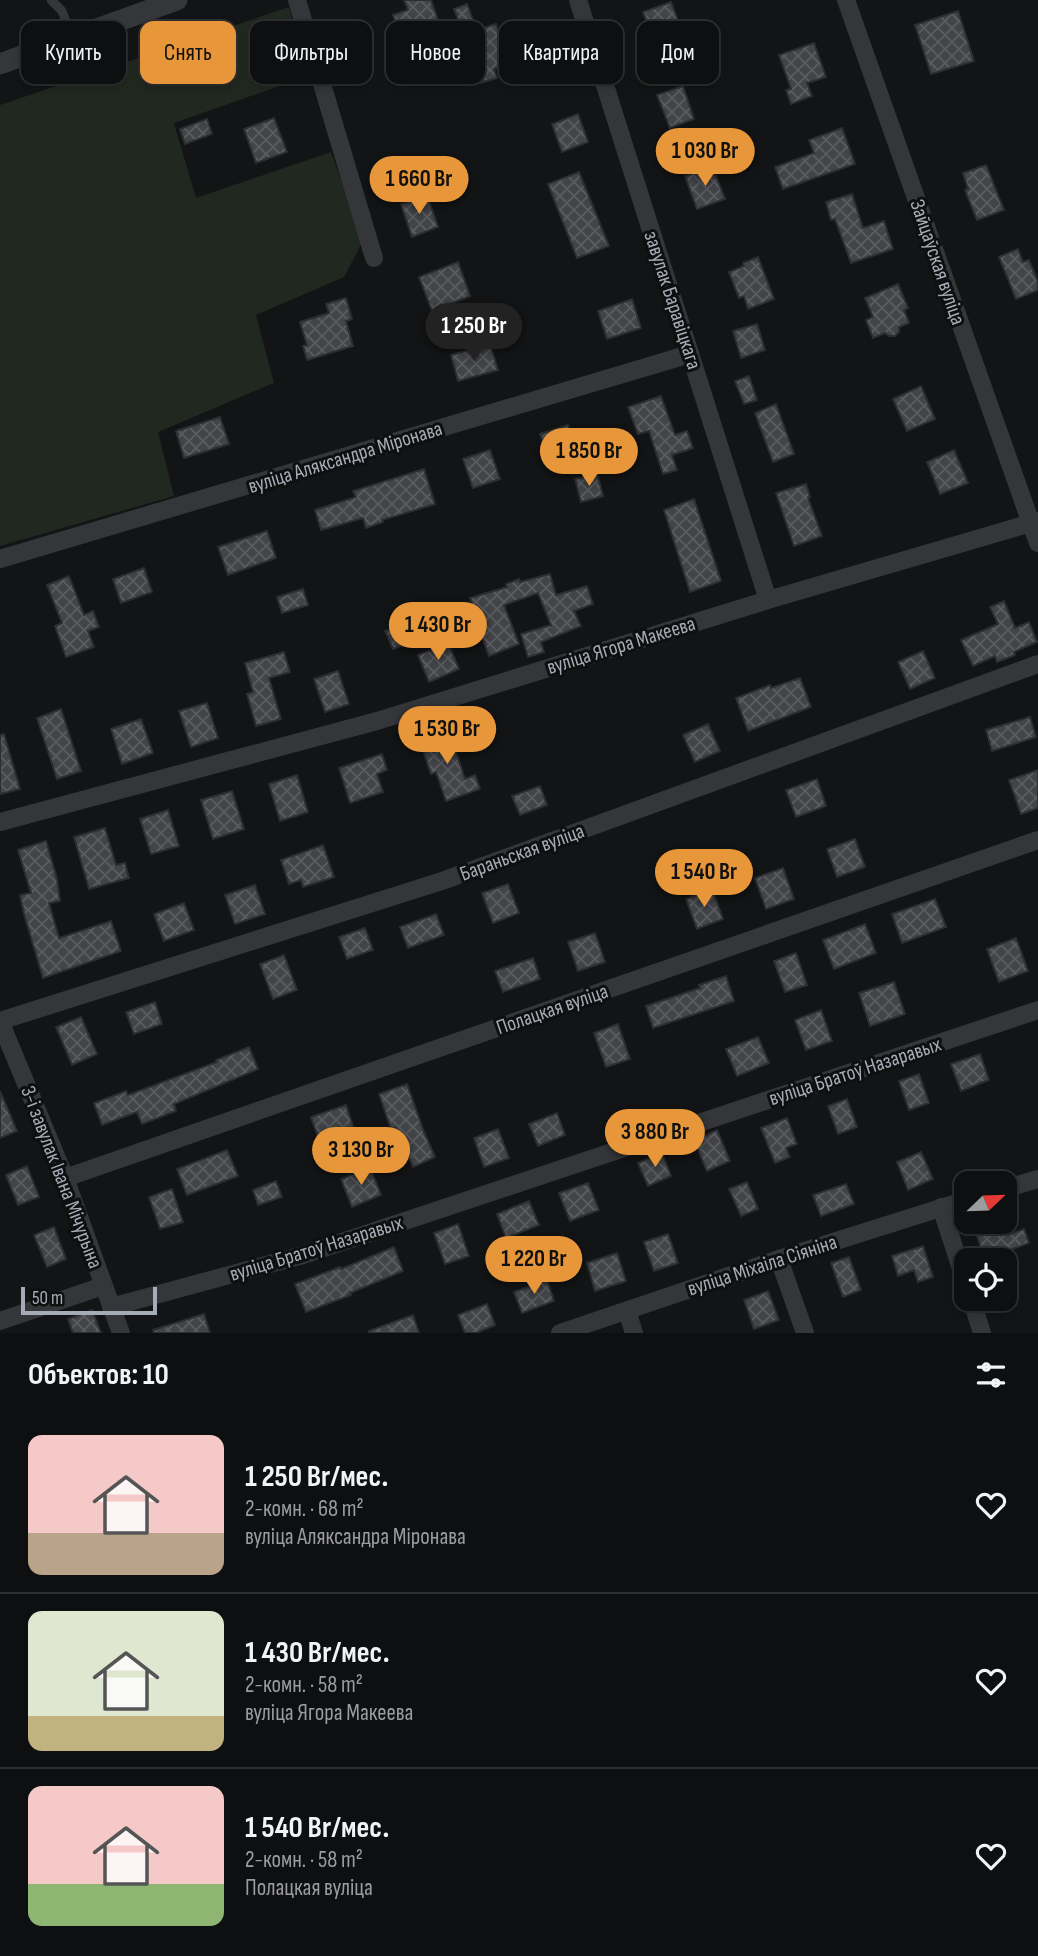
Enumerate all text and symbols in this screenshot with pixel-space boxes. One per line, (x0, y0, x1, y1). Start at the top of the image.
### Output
chip: Купить (21, 21, 126, 84)
chip: Снять (140, 21, 236, 84)
chip: Фильтры (250, 21, 372, 84)
chip: Новое (386, 21, 485, 84)
chip: Квартира (499, 21, 623, 84)
chip: Дом (637, 21, 719, 84)
pin: 1 030 Br (633, 128, 777, 188)
text: 1 030 Br (672, 137, 738, 165)
pin: 1 660 Br (347, 156, 491, 216)
text: 1 660 Br (386, 165, 452, 193)
street label: Зайцаўская вуліца (904, 196, 971, 328)
street label: завулак Баравіцкага (638, 228, 707, 372)
pin: 1 250 Br (402, 304, 546, 363)
text: 1 250 Br (441, 312, 507, 340)
street label: вуліца Аляксандра Міронава (245, 416, 445, 499)
pin: 1 850 Br (517, 428, 661, 488)
text: 1 850 Br (556, 437, 622, 465)
pin: 1 430 Br (366, 602, 510, 662)
text: 1 430 Br (405, 611, 471, 639)
street label: вуліца Ягора Макеева (544, 611, 698, 680)
pin: 1 530 Br (375, 706, 519, 766)
text: 1 530 Br (414, 715, 480, 743)
street label: Бараньская вуліца (457, 818, 588, 887)
pin: 1 540 Br (632, 850, 776, 909)
text: 1 540 Br (671, 858, 737, 886)
street label: Полацкая вуліца (493, 979, 611, 1040)
street label: вуліца Братоў Назаравых (766, 1032, 945, 1111)
street label: 3-і завулак Івана Мічурына (15, 1083, 108, 1272)
pin: 3 880 Br (583, 1110, 727, 1169)
text: 3 880 Br (621, 1118, 689, 1146)
pin: 3 130 Br (289, 1128, 433, 1187)
text: 3 130 Br (328, 1136, 394, 1164)
north arrow (954, 1171, 1017, 1234)
map controls (954, 1171, 1017, 1311)
street label: вуліца Братоў Назаравых (227, 1210, 406, 1287)
street label: вуліца Міхаіла Сіяніна (684, 1230, 840, 1301)
pin: 1 220 Br (462, 1236, 606, 1296)
text: 1 220 Br (501, 1245, 567, 1273)
button: locate (954, 1248, 1017, 1311)
scale bar (21, 1284, 158, 1316)
text: 50 m (32, 1287, 63, 1310)
icon: filters (972, 1356, 1010, 1394)
text: Объектов: 10 (28, 1357, 169, 1393)
text: 1 250 Br/мес. (245, 1459, 388, 1495)
icon: home (84, 1463, 168, 1547)
icon: heart (972, 1486, 1010, 1524)
text: 2-комн. · 68 m² (245, 1495, 364, 1523)
text: вуліца Аляксандра Міронава (245, 1523, 466, 1551)
text: 1 430 Br/мес. (245, 1635, 390, 1671)
icon: home (84, 1639, 168, 1723)
icon: heart (972, 1662, 1010, 1700)
text: 2-комн. · 58 m² (245, 1671, 363, 1699)
text: вуліца Ягора Макеева (245, 1699, 413, 1727)
text: 1 540 Br/мес. (245, 1810, 389, 1846)
icon: home (84, 1814, 168, 1898)
icon: heart (972, 1837, 1010, 1875)
text: 2-комн. · 58 m² (245, 1846, 363, 1874)
text: Полацкая вуліца (245, 1874, 373, 1902)

